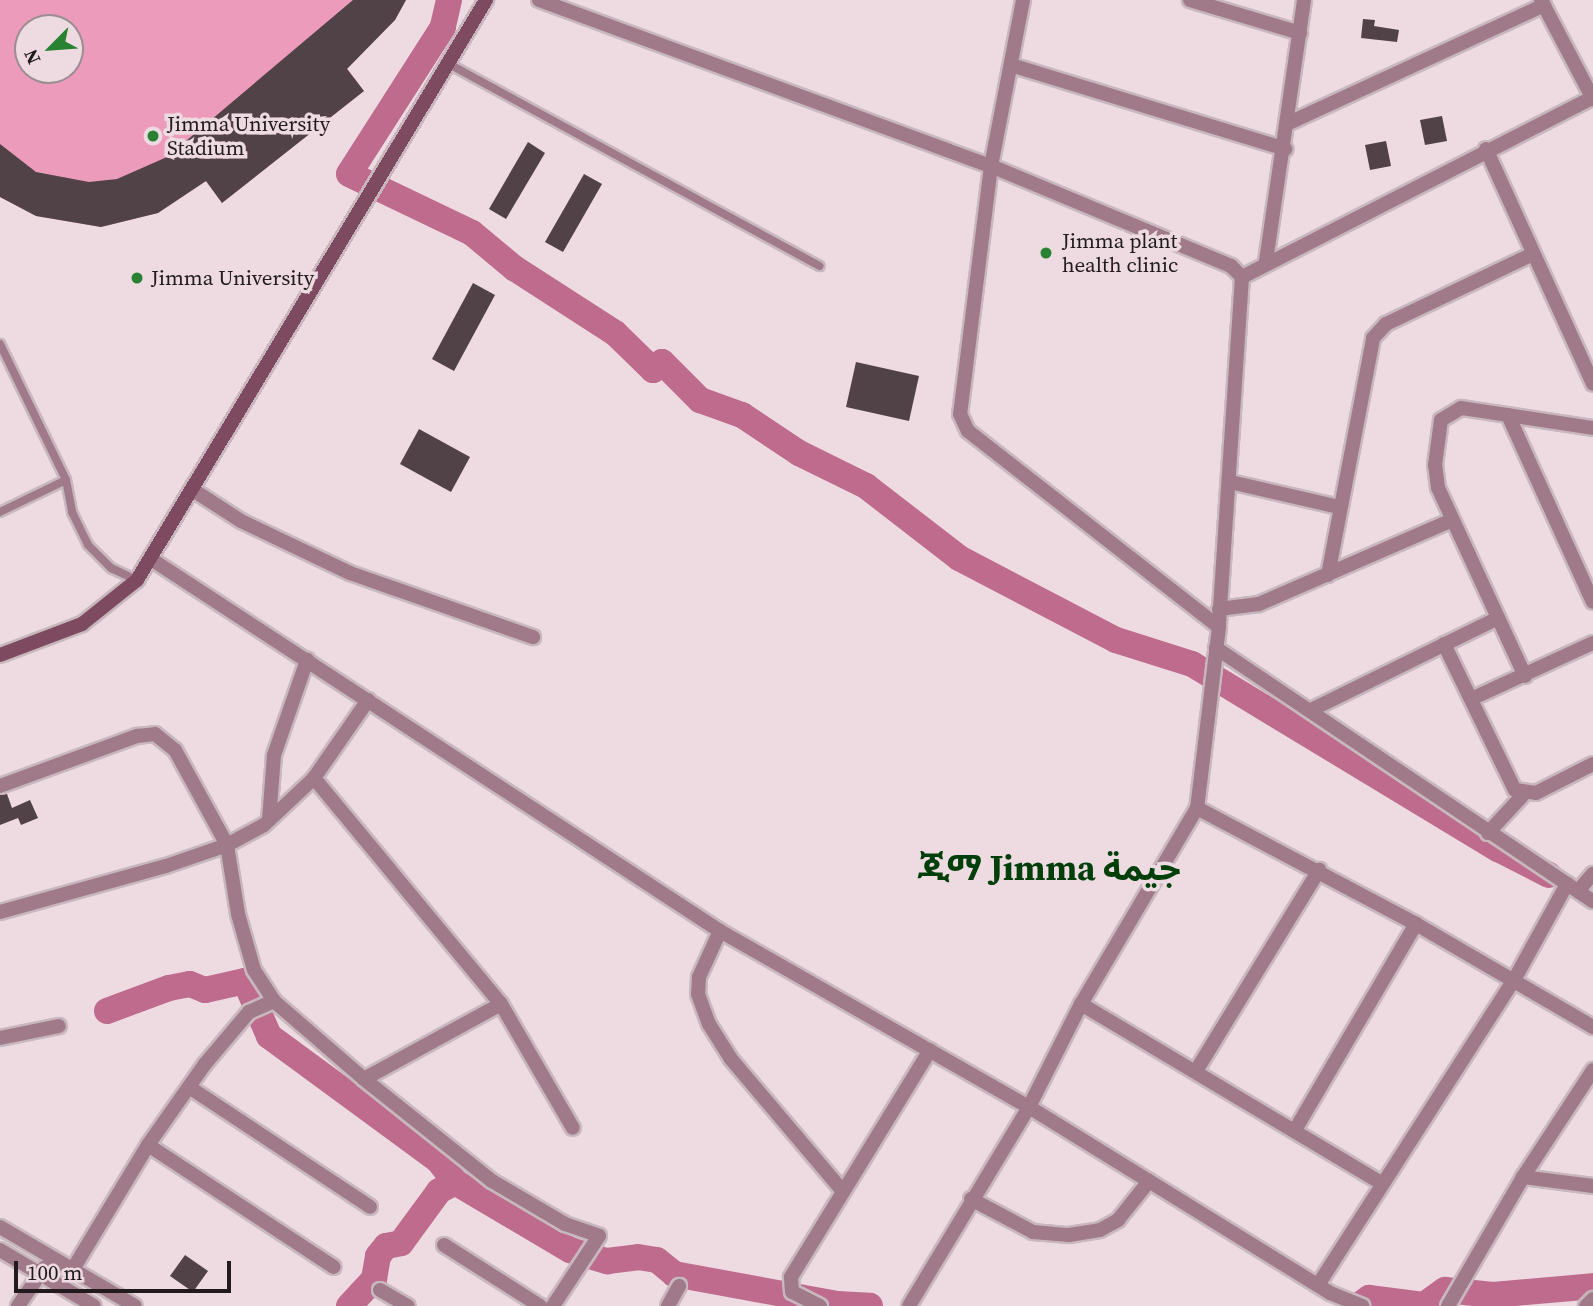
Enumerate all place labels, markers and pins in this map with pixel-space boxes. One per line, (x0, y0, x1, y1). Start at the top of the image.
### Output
place label: Jimma University Stadium (167, 111, 330, 161)
marker: Jimma University Stadium (145, 128, 161, 144)
place label: Jimma plant health clinic (1062, 228, 1178, 278)
marker: Jimma plant health clinic (1036, 243, 1056, 263)
place label: Jimma University (151, 265, 314, 291)
marker: Jimma University (129, 270, 145, 286)

